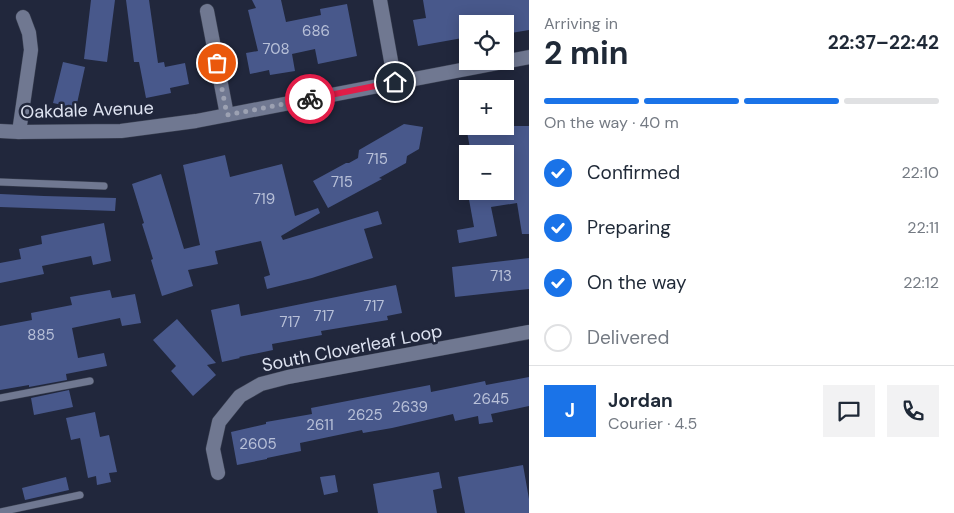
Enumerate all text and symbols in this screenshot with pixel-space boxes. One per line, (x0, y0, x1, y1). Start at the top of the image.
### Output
text: Arriving in (544, 13, 618, 34)
map controls (459, 15, 514, 200)
button: locate (459, 15, 514, 70)
house number: 686 (302, 21, 330, 41)
text: 22:37–22:42 (828, 30, 939, 55)
text: 2 min (544, 32, 629, 74)
house number: 708 (262, 39, 290, 59)
pin (196, 42, 238, 84)
icon: bag (203, 49, 231, 77)
pin (374, 61, 416, 103)
icon: home (381, 68, 409, 96)
courier (285, 74, 335, 124)
button: + (459, 80, 514, 135)
icon: bike (296, 85, 324, 113)
street label: Oakdale Avenue (20, 96, 154, 124)
text: On the way · 40 m (544, 112, 679, 133)
button: − (459, 145, 514, 200)
house number: 715 (366, 149, 388, 169)
icon: check (544, 159, 572, 187)
text: Confirmed (587, 160, 680, 185)
text: 22:10 (901, 162, 939, 183)
house number: 715 (331, 172, 353, 192)
house number: 719 (253, 189, 275, 209)
icon: check (544, 214, 572, 242)
text: Preparing (587, 215, 671, 240)
text: 22:11 (907, 217, 939, 238)
house number: 713 (490, 266, 512, 286)
icon: check (544, 269, 572, 297)
text: On the way (587, 270, 687, 295)
text: 22:12 (903, 272, 939, 293)
house number: 717 (364, 296, 384, 316)
house number: 717 (314, 306, 334, 326)
house number: 717 (280, 312, 300, 332)
street label: South Cloverleaf Loop (260, 319, 444, 377)
house number: 885 (27, 325, 55, 345)
text: Delivered (587, 325, 669, 350)
button: chat (823, 385, 875, 437)
button: phone (887, 385, 939, 437)
text: Jordan (608, 388, 673, 413)
house number: 2645 (473, 389, 509, 409)
house number: 2639 (392, 397, 428, 417)
text: J (565, 398, 575, 423)
house number: 2625 (347, 405, 383, 425)
text: Courier · 4.5 (608, 413, 697, 434)
house number: 2611 (306, 415, 334, 435)
house number: 2605 (239, 434, 277, 454)

